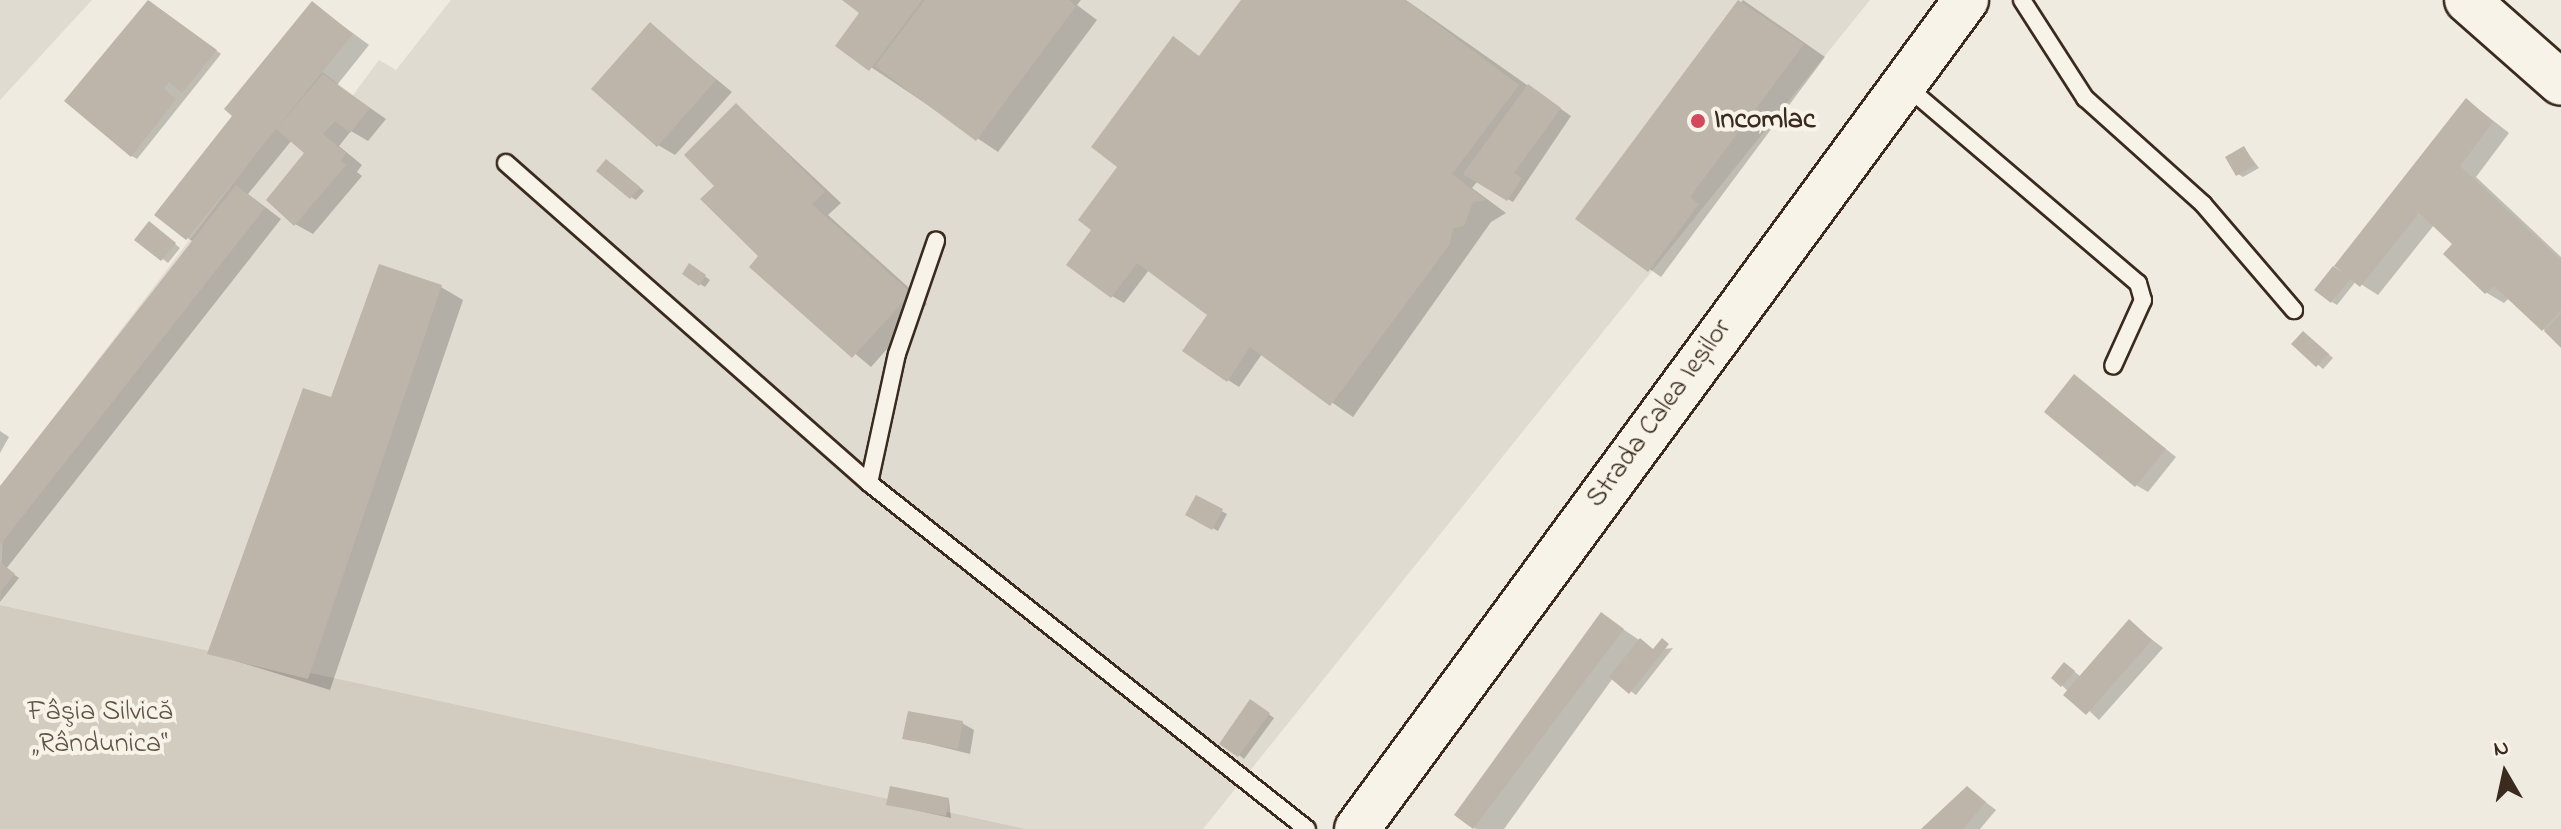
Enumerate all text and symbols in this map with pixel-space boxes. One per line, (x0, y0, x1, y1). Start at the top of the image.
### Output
place label: Incomlac (1714, 104, 1815, 138)
marker: Incomlac (1689, 112, 1707, 130)
street label: Strada Calea Ieșilor (1580, 313, 1740, 515)
park label: Fâşia Silvică „Rândunica“ (28, 696, 172, 762)
text: N (2491, 732, 2511, 766)
north arrow (2465, 733, 2545, 813)

